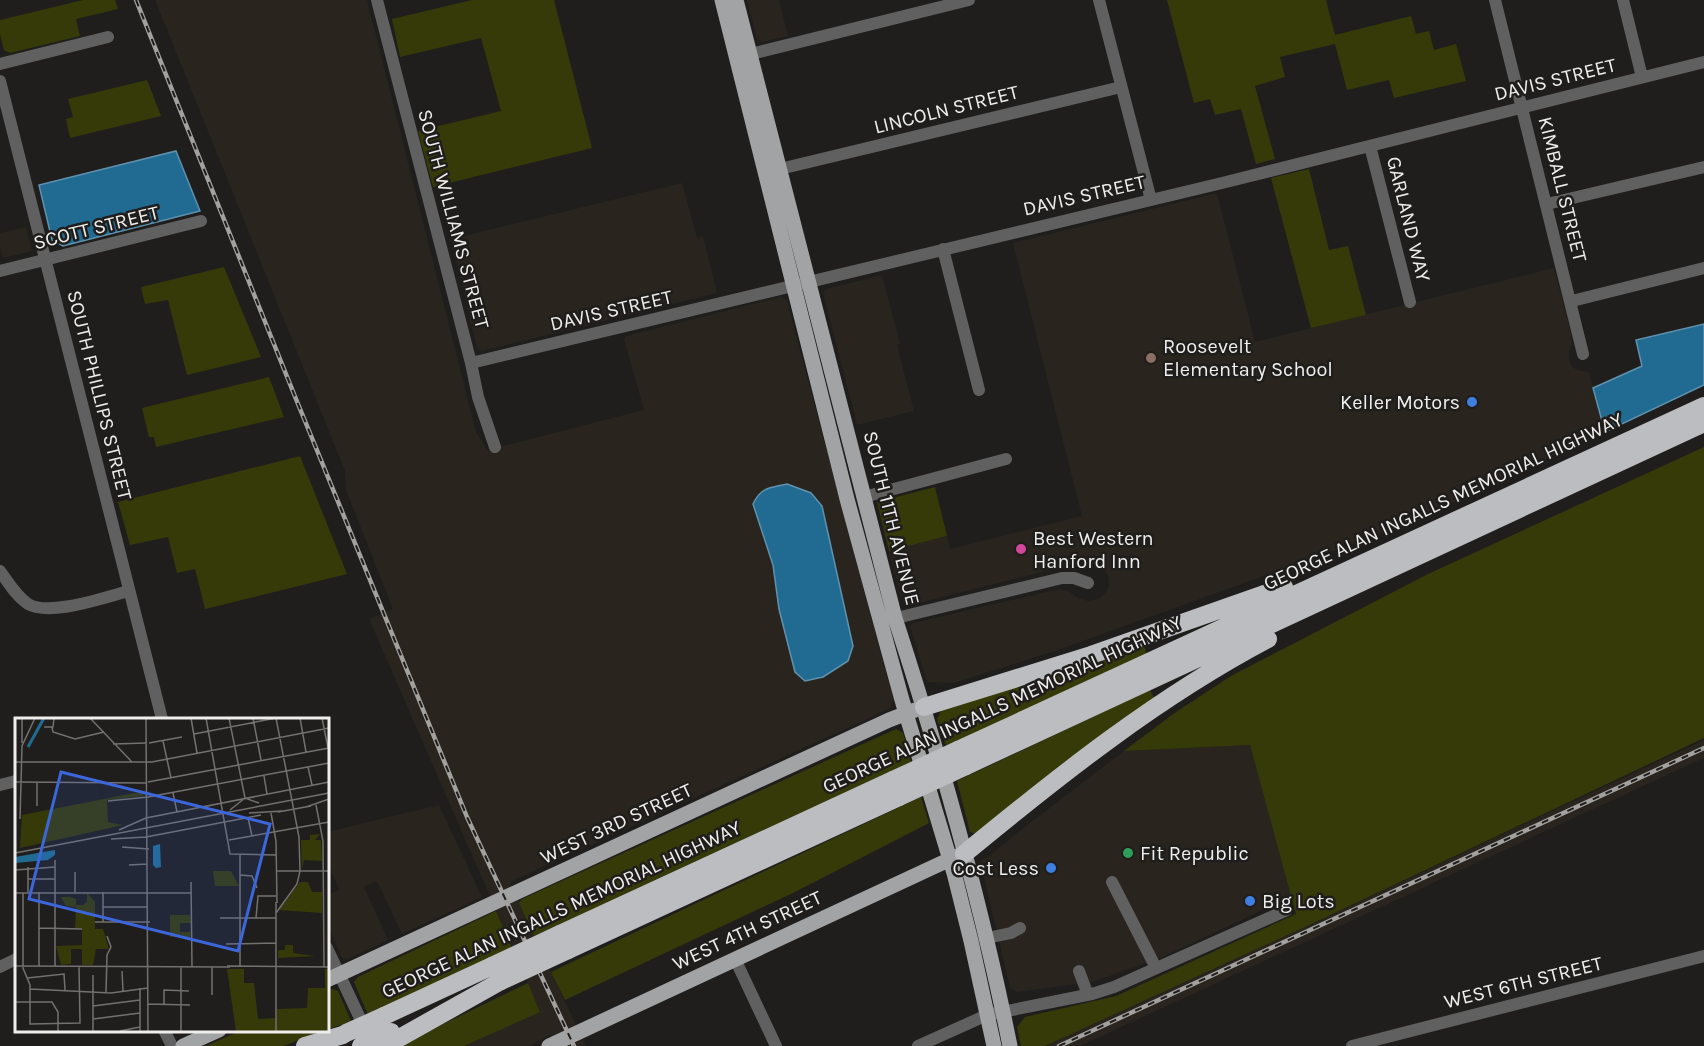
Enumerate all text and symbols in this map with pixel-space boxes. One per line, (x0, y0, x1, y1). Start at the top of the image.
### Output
street label: DAVIS STREET (1492, 53, 1618, 106)
street label: LINCOLN STREET (871, 80, 1021, 139)
street label: SOUTH WILLIAMS STREET (413, 107, 494, 331)
street label: KIMBALL STREET (1533, 114, 1592, 264)
street label: GARLAND WAY (1382, 154, 1435, 284)
street label: DAVIS STREET (1021, 170, 1147, 221)
street label: SCOTT STREET (31, 201, 161, 254)
street label: DAVIS STREET (548, 285, 674, 336)
street label: SOUTH PHILLIPS STREET (62, 288, 137, 502)
place label: Roosevelt Elementary School (1163, 335, 1333, 381)
marker: Roosevelt Elementary School (1144, 351, 1158, 365)
place label: Keller Motors (1340, 391, 1460, 414)
marker: Keller Motors (1465, 395, 1479, 409)
street label: GEORGE ALAN INGALLS MEMORIAL HIGHWAY (1260, 408, 1627, 595)
street label: SOUTH 11TH AVENUE (859, 429, 924, 608)
place label: Best Western Hanford Inn (1033, 527, 1154, 573)
marker: Best Western Hanford Inn (1014, 542, 1028, 556)
street label: GEORGE ALAN INGALLS MEMORIAL HIGHWAY (819, 611, 1186, 798)
inset map (15, 718, 328, 1031)
street label: WEST 3RD STREET (537, 778, 696, 869)
street label: GEORGE ALAN INGALLS MEMORIAL HIGHWAY (378, 816, 745, 1003)
place label: Fit Republic (1140, 842, 1249, 865)
marker: Fit Republic (1121, 846, 1135, 860)
place label: Cost Less (952, 857, 1039, 880)
marker: Cost Less (1044, 861, 1058, 875)
street label: WEST 4TH STREET (669, 886, 826, 975)
place label: Big Lots (1262, 890, 1335, 913)
marker: Big Lots (1243, 894, 1257, 908)
street label: WEST 6TH STREET (1442, 952, 1605, 1013)

